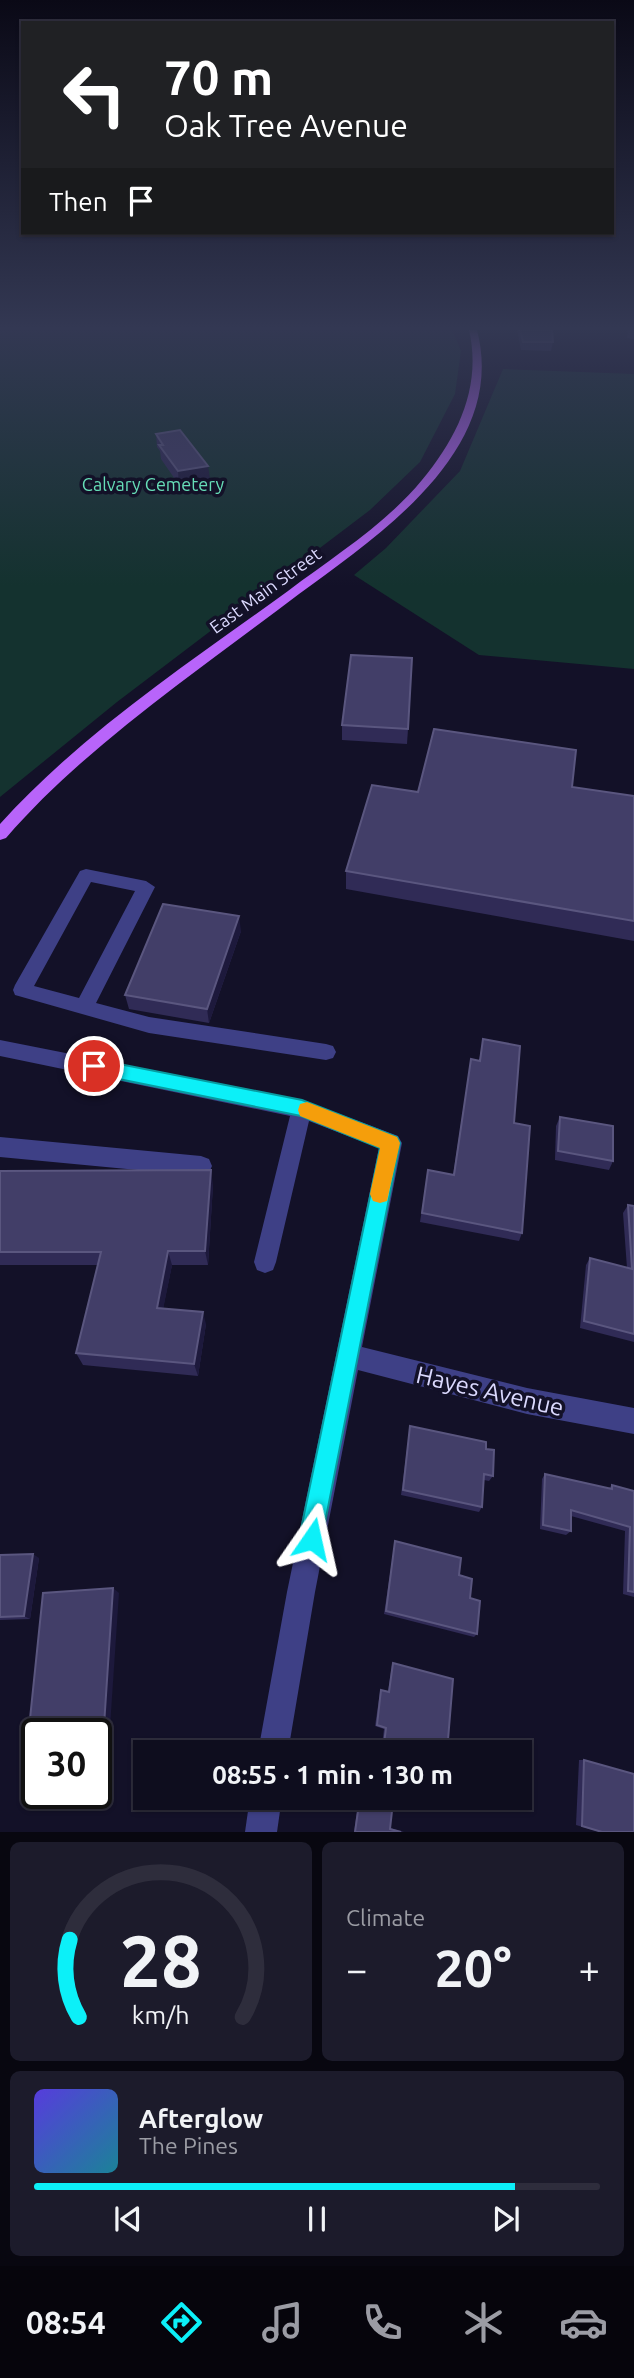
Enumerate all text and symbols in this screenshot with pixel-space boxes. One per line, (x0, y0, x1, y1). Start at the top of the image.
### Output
icon: left (49, 49, 140, 140)
text: 70 m (164, 49, 273, 104)
text: Oak Tree Avenue (164, 107, 408, 143)
icon: arrive (122, 182, 160, 220)
text: Then (49, 187, 108, 216)
park label: Calvary Cemetery (82, 474, 224, 494)
street label: East Main Street (206, 543, 324, 637)
pin (64, 1036, 124, 1096)
icon: arrive (75, 1047, 113, 1085)
street label: Hayes Avenue (414, 1361, 566, 1421)
position arrow (275, 1502, 349, 1576)
speed limit sign: 30 (21, 1718, 112, 1809)
text: 08:55 · 1 min · 130 m (212, 1760, 453, 1789)
text: Climate (346, 1905, 425, 1930)
text: 28 (120, 1920, 202, 2002)
text: 20° (434, 1939, 512, 1997)
text: − (346, 1948, 367, 1990)
text: + (579, 1948, 600, 1990)
text: km/h (132, 2001, 190, 2029)
text: Afterglow (139, 2104, 263, 2133)
text: The Pines (139, 2133, 238, 2158)
icon: previous (109, 2200, 147, 2238)
icon: pause (298, 2200, 336, 2238)
icon: next (487, 2200, 525, 2238)
icon: directions (157, 2298, 206, 2347)
icon: music (258, 2298, 307, 2347)
icon: phone (358, 2298, 407, 2347)
icon: climate (459, 2298, 508, 2347)
icon: car (559, 2298, 608, 2347)
text: 08:54 (26, 2304, 106, 2340)

